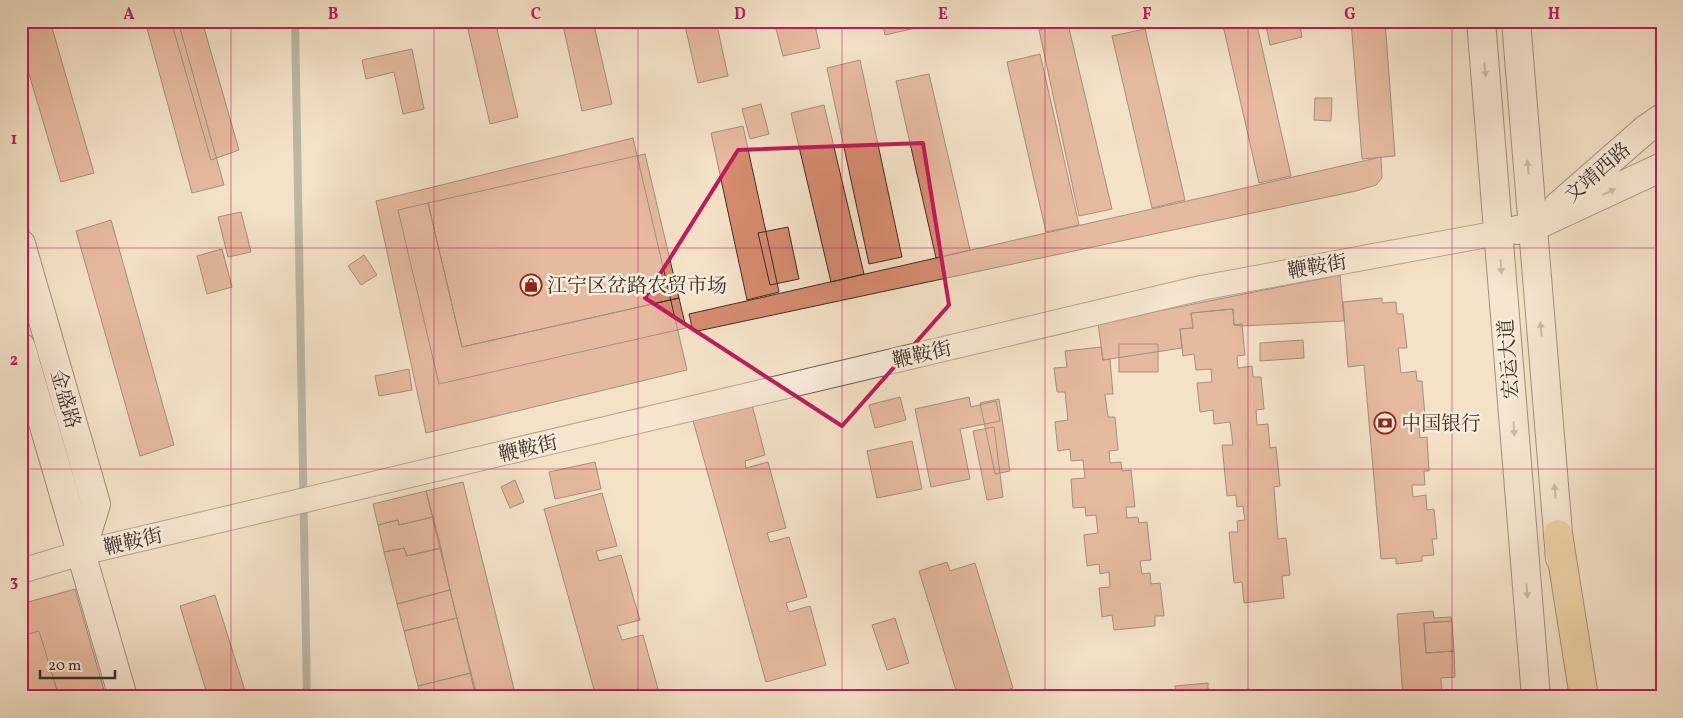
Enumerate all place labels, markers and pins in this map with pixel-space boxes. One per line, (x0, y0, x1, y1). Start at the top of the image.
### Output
shop icon: 江宁区岔路农贸市场 (519, 273, 543, 297)
place label: 江宁区岔路农贸市场 (547, 273, 727, 301)
bank icon: 中国银行 (1373, 411, 1397, 435)
place label: 中国银行 (1401, 411, 1481, 439)

